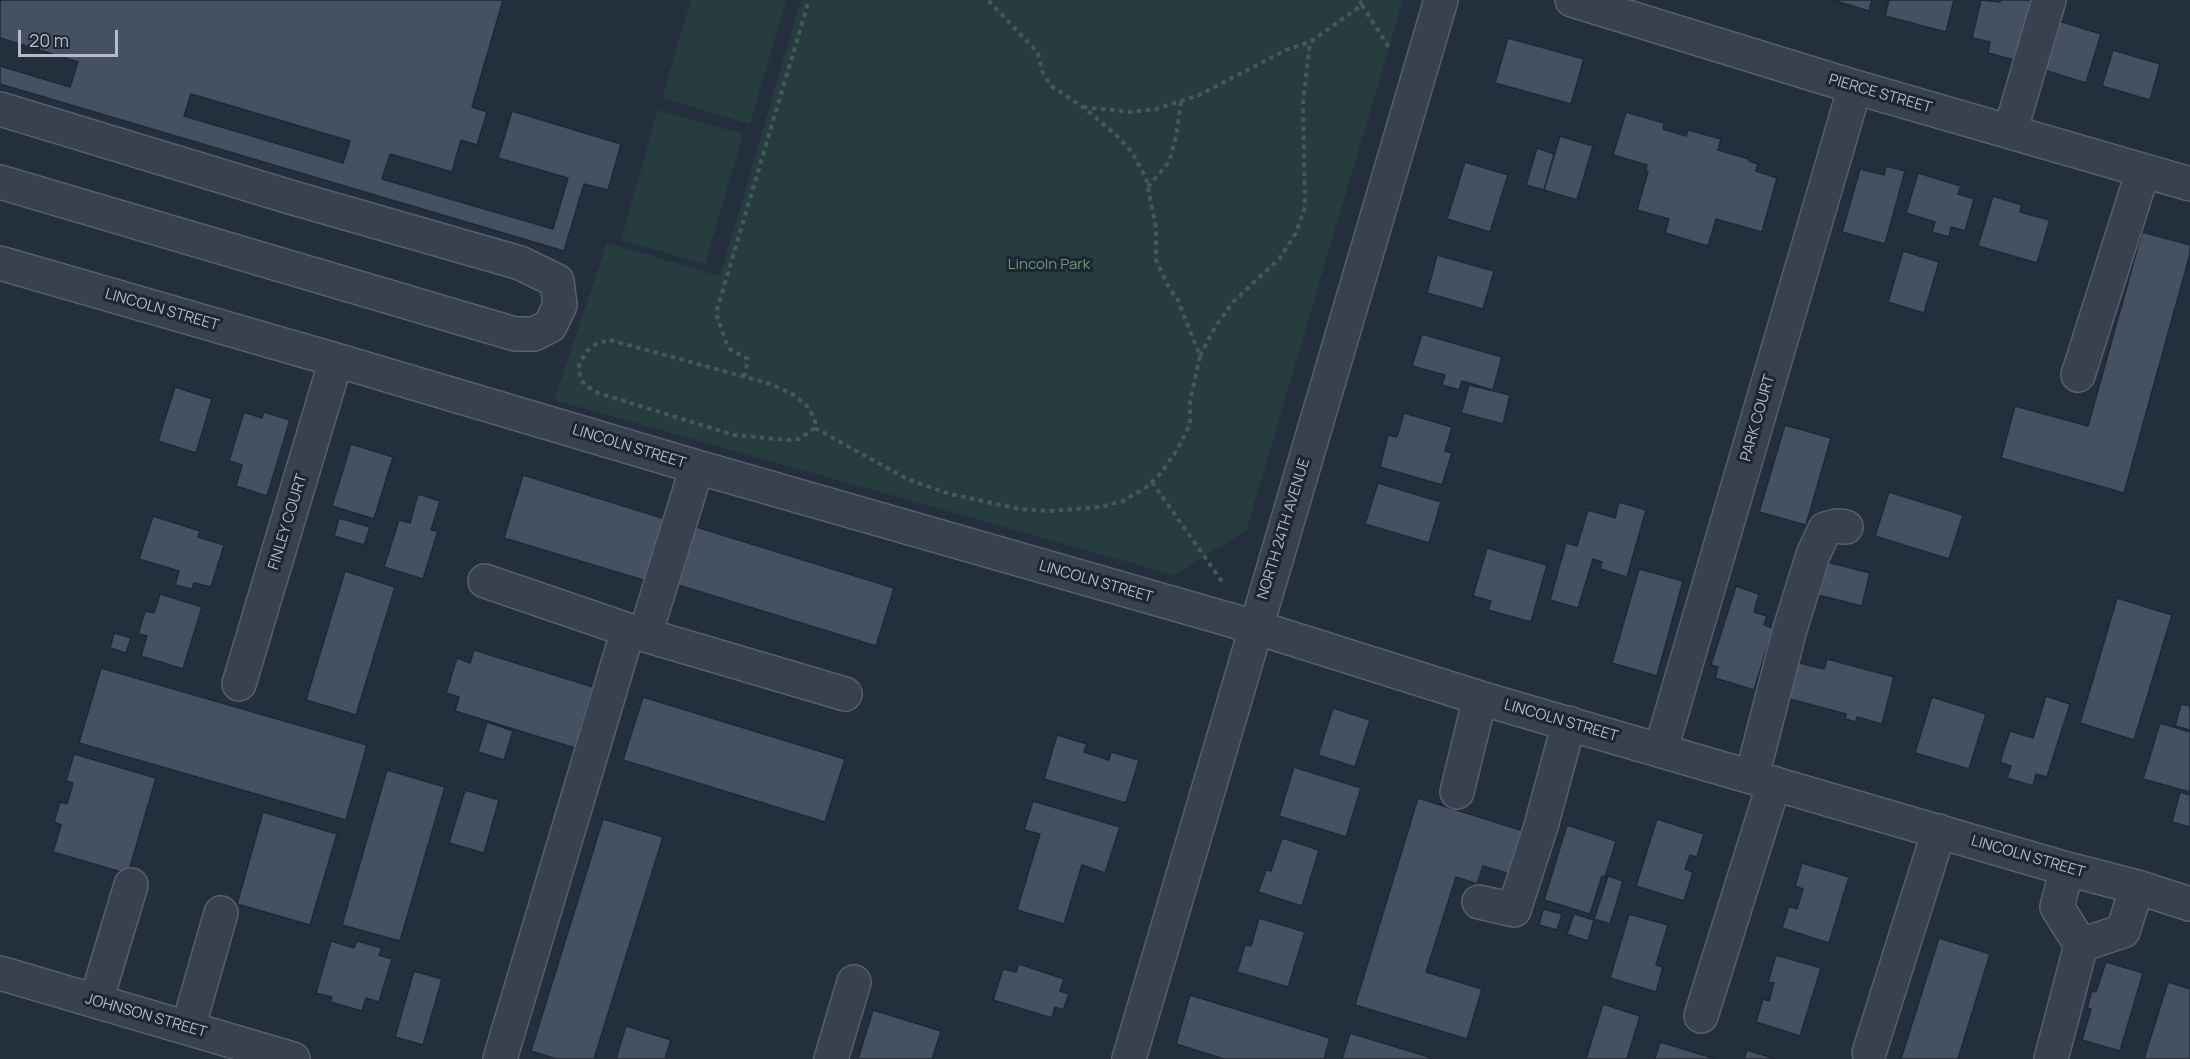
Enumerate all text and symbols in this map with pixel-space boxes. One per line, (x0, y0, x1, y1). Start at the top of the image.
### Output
scale bar (21, 18, 122, 56)
text: 20 m (29, 28, 69, 52)
street label: PIERCE STREET (1826, 71, 1934, 117)
park label: Lincoln Park (1008, 256, 1090, 274)
street label: LINCOLN STREET (103, 285, 221, 335)
street label: PARK COURT (1737, 372, 1779, 464)
street label: LINCOLN STREET (570, 421, 688, 473)
street label: NORTH 24TH AVENUE (1254, 456, 1314, 602)
street label: FINLEY COURT (265, 472, 311, 572)
street label: LINCOLN STREET (1037, 557, 1155, 607)
street label: LINCOLN STREET (1502, 696, 1620, 746)
street label: LINCOLN STREET (1969, 832, 2087, 882)
street label: JOHNSON STREET (83, 990, 209, 1042)

